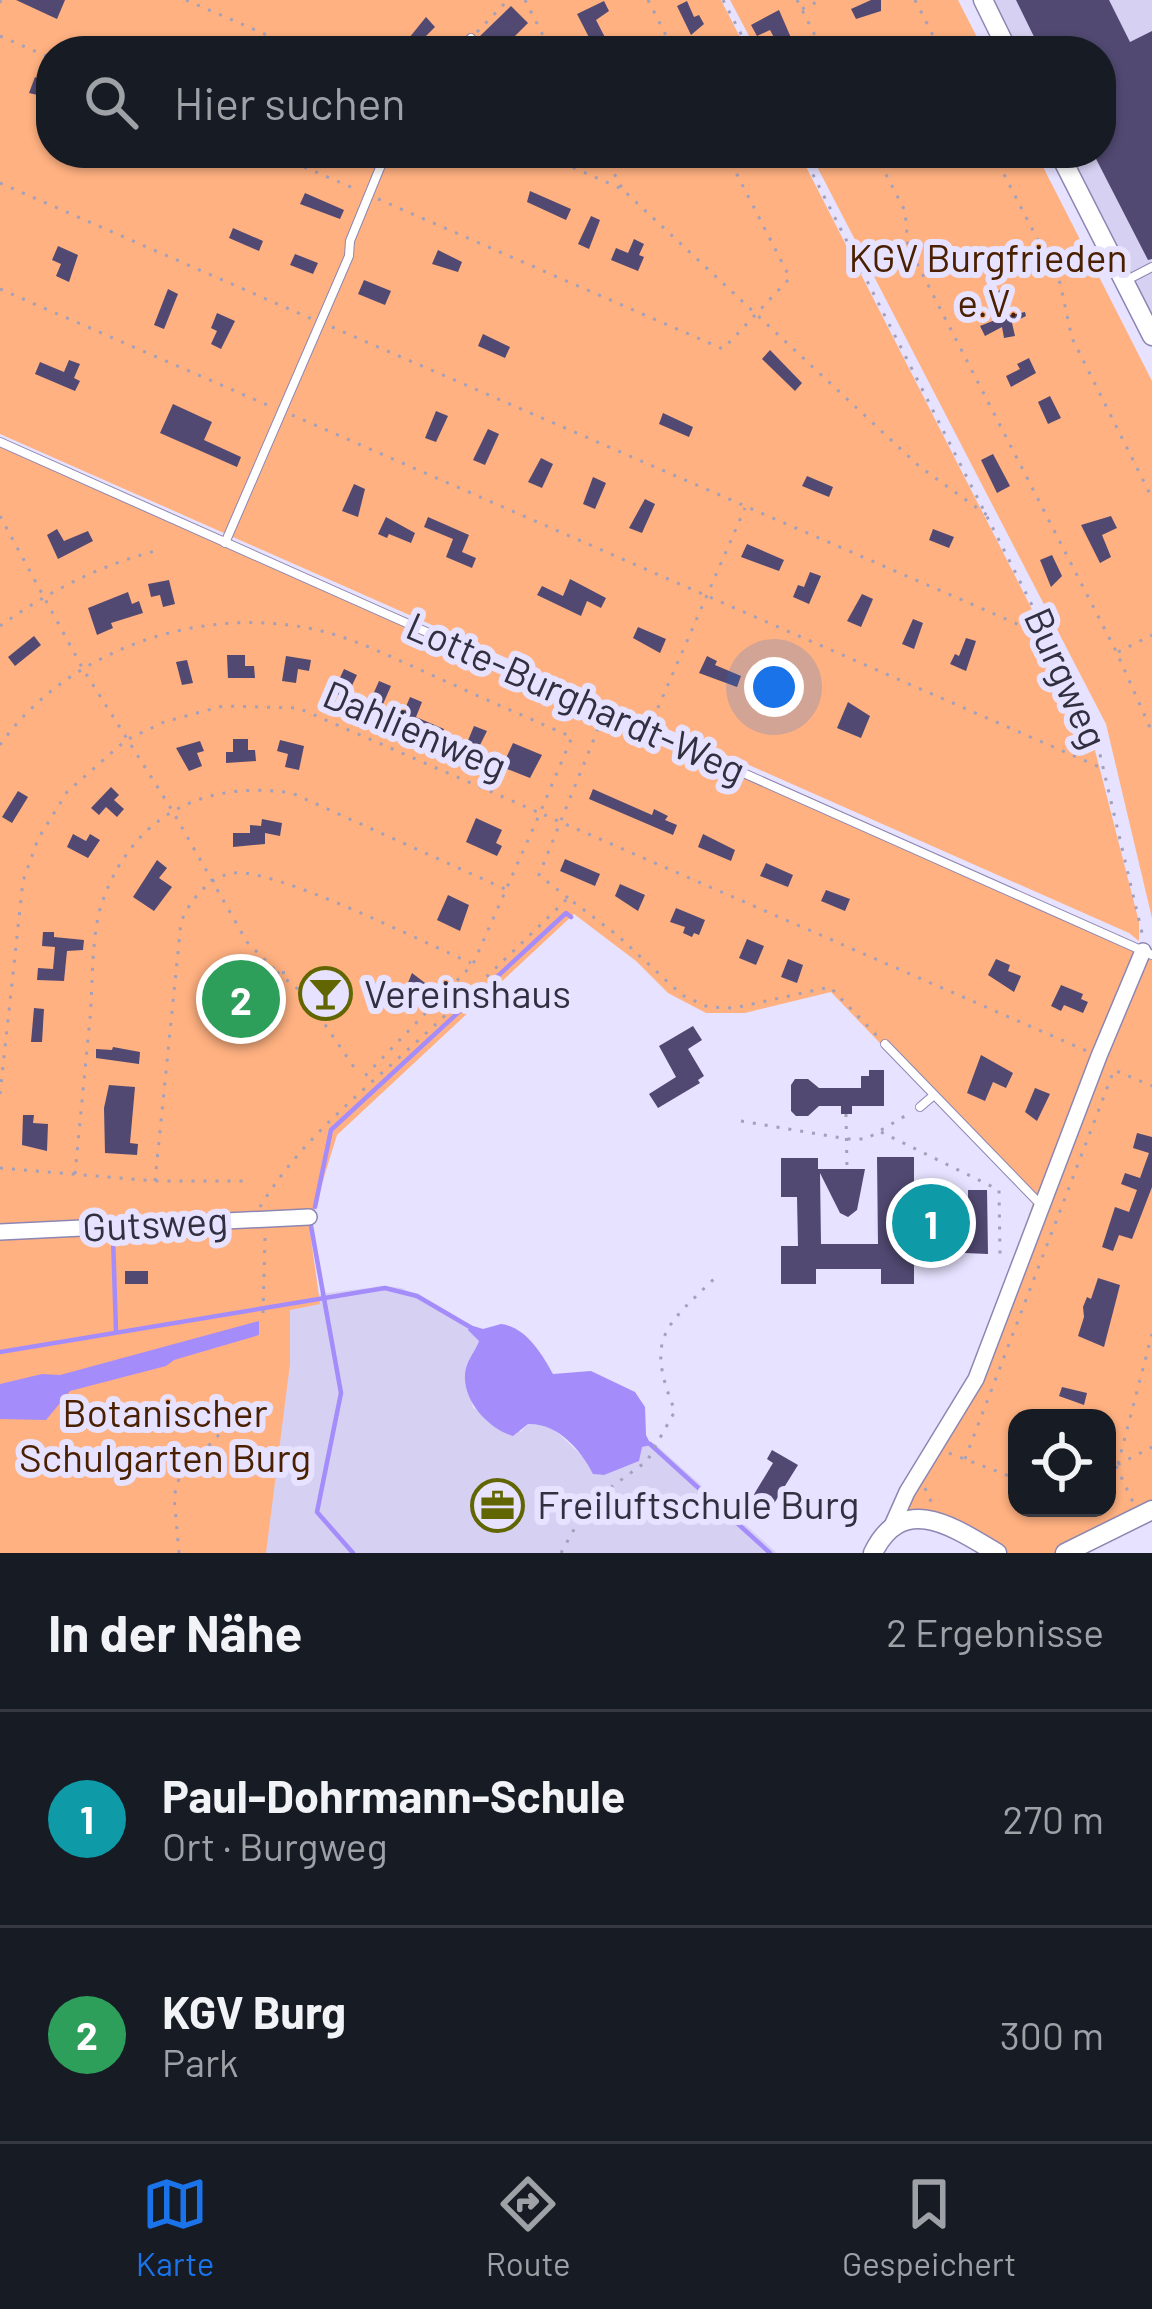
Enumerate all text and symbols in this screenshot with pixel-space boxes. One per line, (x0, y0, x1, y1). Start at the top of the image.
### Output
search box (36, 36, 1116, 168)
icon: search (78, 69, 144, 135)
text: Hier suchen (174, 75, 406, 129)
park label: KGV Burgfrieden e.V. (848, 233, 1128, 325)
street label: Burgweg (1016, 600, 1119, 755)
street label: Lotte-Burghardt-Weg (400, 601, 753, 792)
your location (744, 657, 804, 717)
street label: Dahlienweg (317, 669, 514, 788)
pin: 2 (202, 954, 280, 1044)
bar icon: Vereinshaus (297, 966, 353, 1022)
place label: Vereinshaus (364, 969, 571, 1016)
pin: 1 (892, 1178, 970, 1268)
street label: Gutsweg (81, 1195, 229, 1250)
park label: Botanischer Schulgarten Burg (19, 1388, 311, 1480)
map controls (1008, 1409, 1116, 1517)
button: locate (1008, 1409, 1116, 1517)
office icon: Freiluftschule Burg (470, 1477, 526, 1533)
place label: Freiluftschule Burg (537, 1480, 859, 1527)
text: In der Nähe (48, 1601, 302, 1662)
text: 2 Ergebnisse (886, 1608, 1104, 1655)
text: Paul-Dohrmann-Schule (162, 1768, 625, 1822)
text: 1 (80, 1795, 94, 1842)
text: 270 m (1003, 1795, 1104, 1842)
text: Ort · Burgweg (162, 1822, 388, 1869)
text: KGV Burg (162, 1984, 346, 2038)
text: 2 (76, 2011, 98, 2058)
text: 300 m (1000, 2011, 1104, 2058)
text: Park (162, 2038, 239, 2085)
tab: Karte (136, 2171, 214, 2283)
tab: Route (486, 2171, 571, 2283)
tab: Gespeichert (842, 2171, 1016, 2283)

